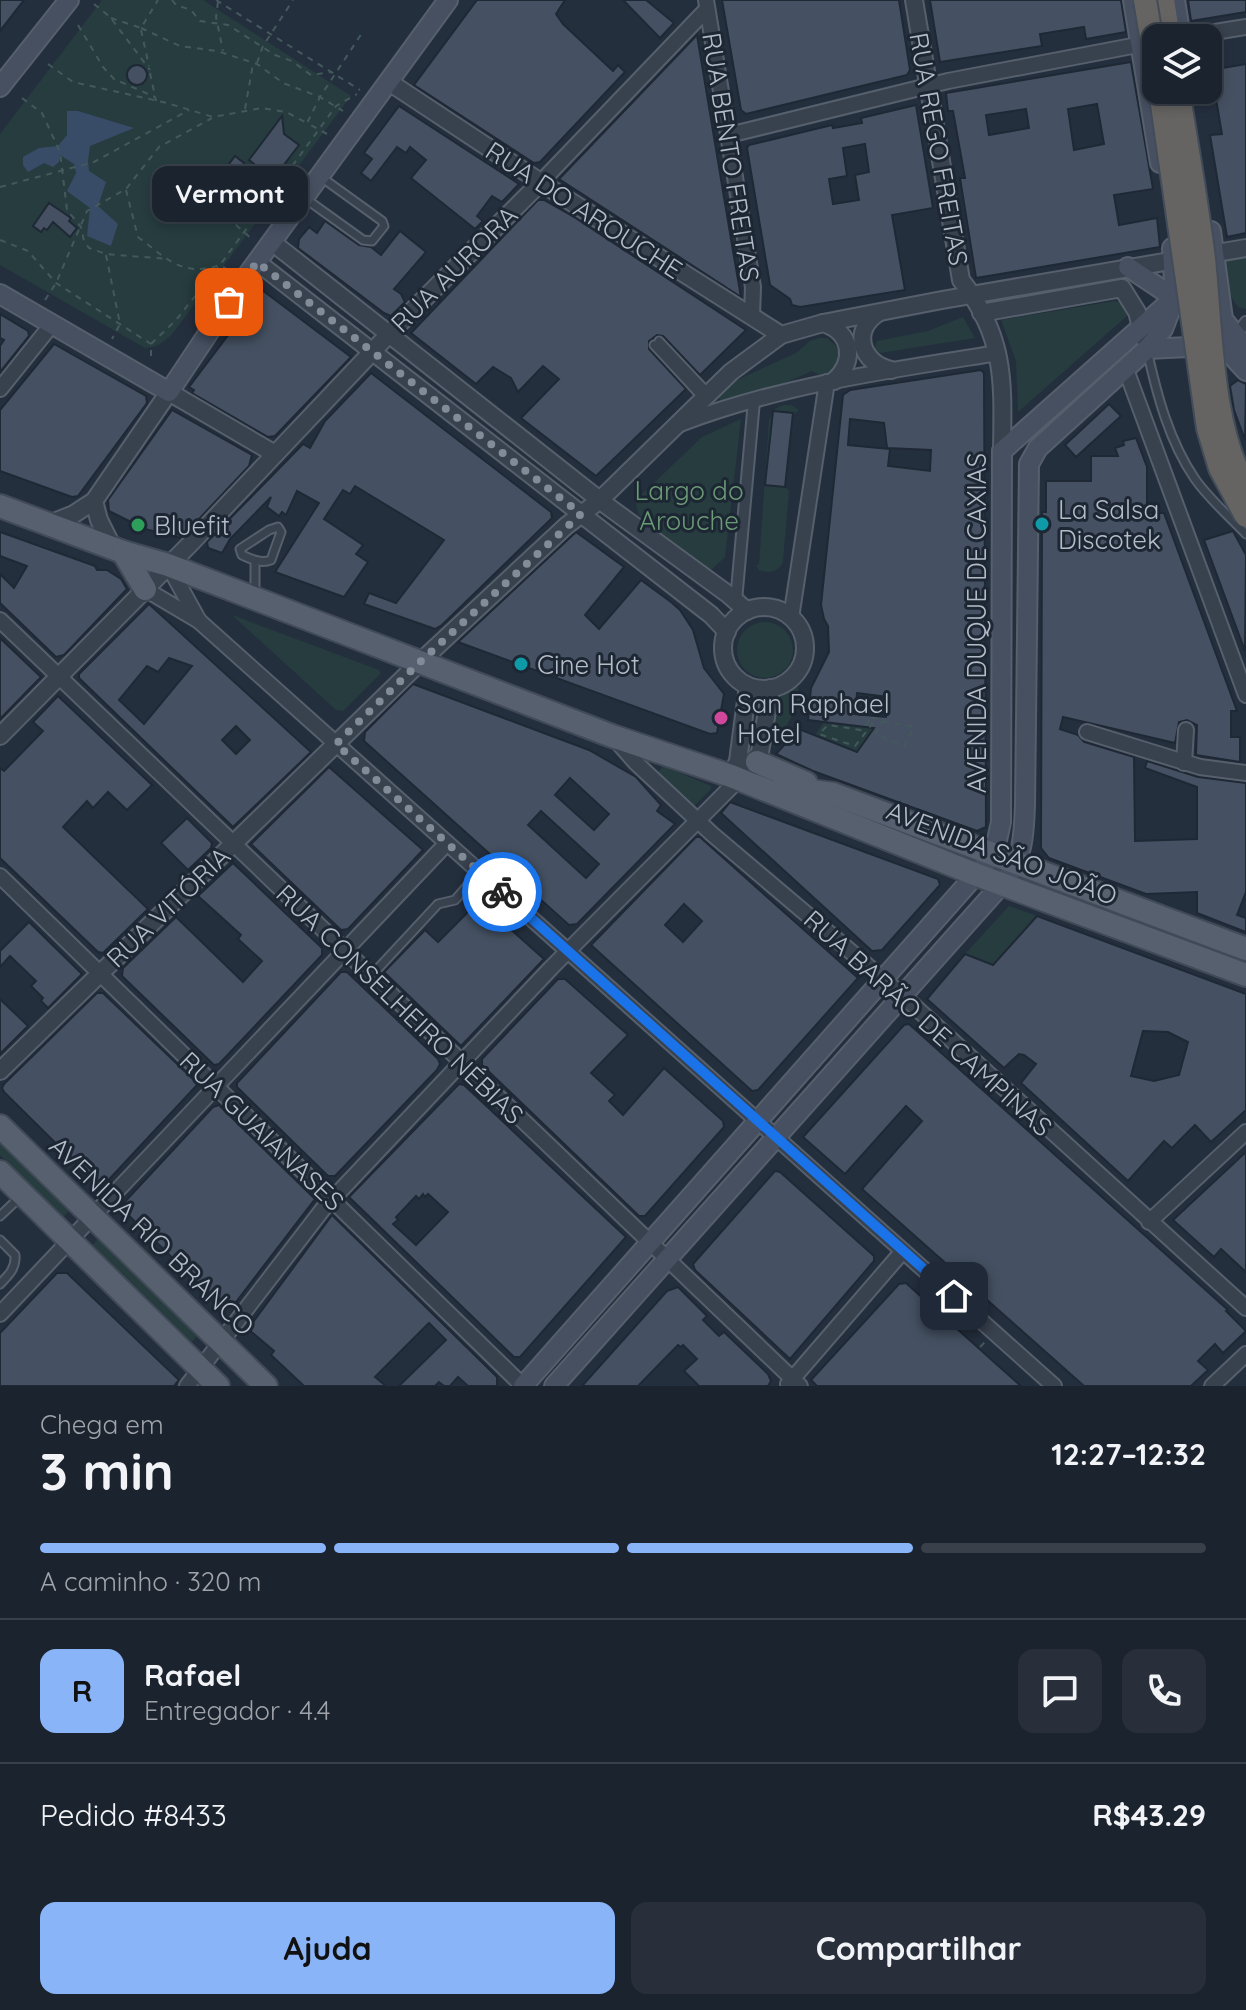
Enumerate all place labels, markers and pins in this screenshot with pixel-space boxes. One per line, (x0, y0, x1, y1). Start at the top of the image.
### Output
callout: Vermont (151, 166, 307, 222)
pin (195, 268, 263, 336)
place label: La Salsa Discotek (1058, 493, 1161, 556)
place label: Bluefit (154, 509, 230, 542)
marker: La Salsa Discotek (1033, 515, 1051, 533)
marker: Bluefit (129, 516, 147, 534)
place label: Cine Hot (537, 648, 640, 681)
marker: Cine Hot (512, 655, 530, 673)
place label: San Raphael Hotel (737, 687, 890, 750)
marker: San Raphael Hotel (712, 709, 730, 727)
pin (920, 1262, 988, 1330)

